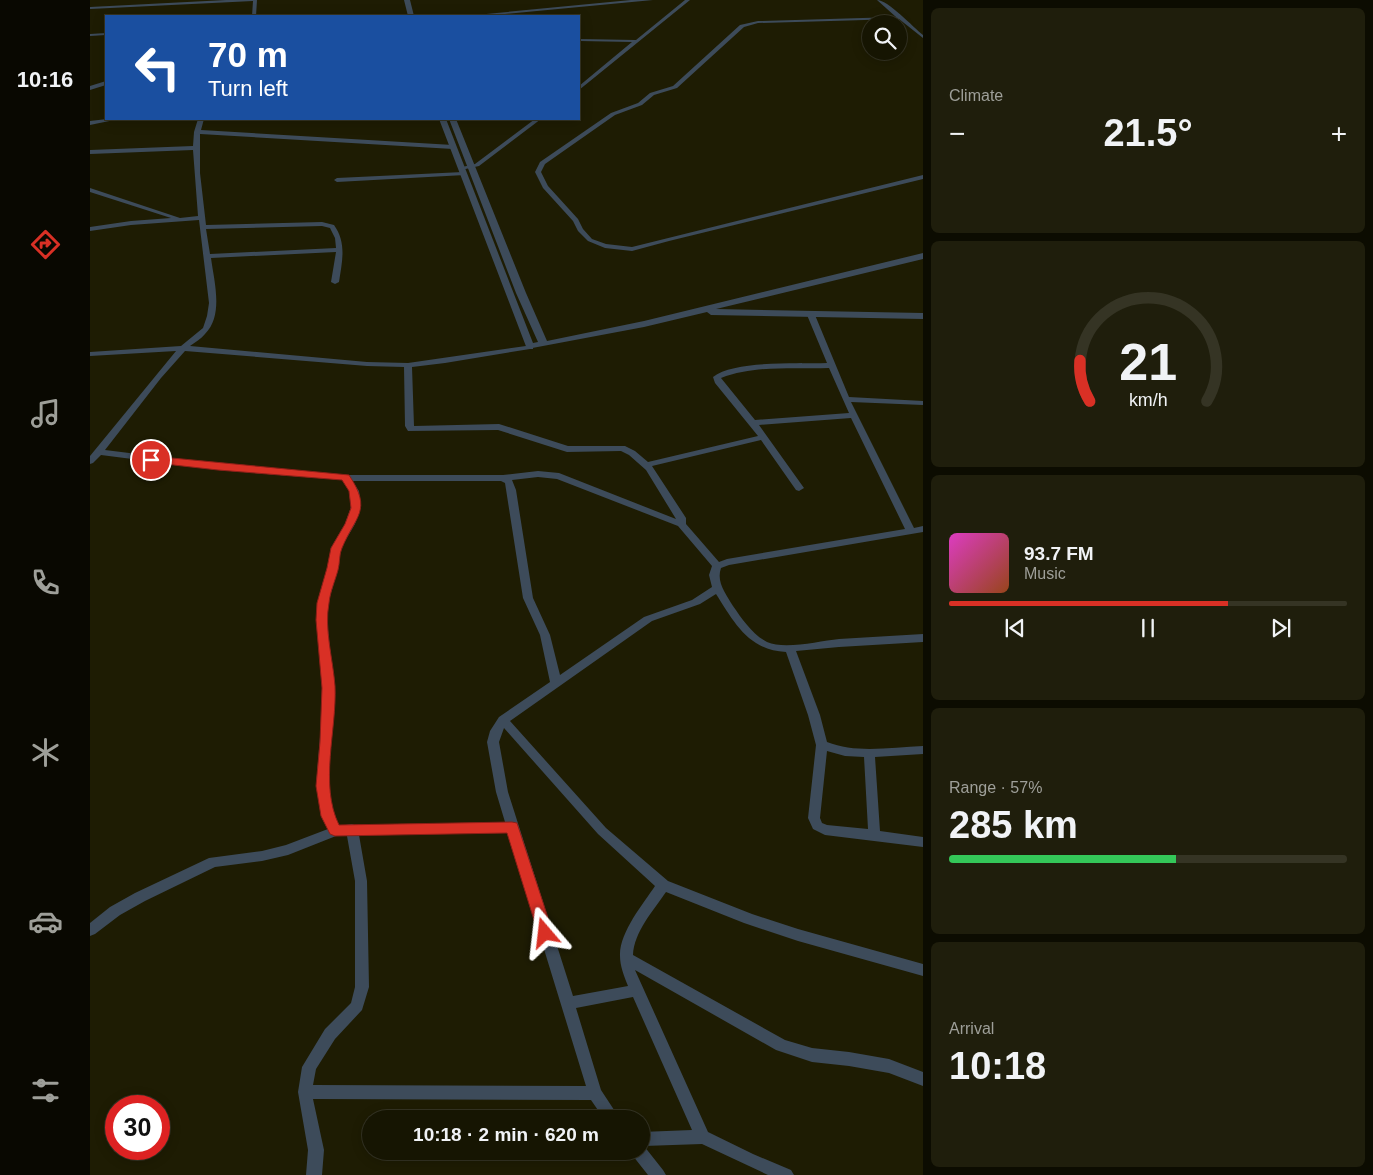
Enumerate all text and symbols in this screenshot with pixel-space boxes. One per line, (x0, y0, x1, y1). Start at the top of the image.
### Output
map controls (862, 15, 907, 60)
button: search (862, 15, 907, 60)
icon: left (125, 35, 190, 100)
text: 70 m (208, 35, 288, 74)
text: 10:16 (17, 67, 73, 92)
text: Turn left (208, 76, 288, 101)
text: Climate (949, 87, 1003, 104)
text: 21.5° (1103, 112, 1193, 154)
text: − (949, 118, 965, 149)
text: + (1331, 118, 1347, 149)
icon: directions (28, 227, 63, 262)
text: 21 (1119, 333, 1177, 391)
text: km/h (1129, 390, 1167, 410)
icon: music (28, 396, 63, 431)
pin (130, 439, 172, 481)
icon: arrive (137, 446, 165, 474)
text: 93.7 FM (1024, 543, 1094, 564)
icon: phone (28, 565, 63, 600)
text: Music (1024, 565, 1066, 582)
icon: previous (1001, 614, 1029, 642)
icon: pause (1134, 614, 1162, 642)
icon: next (1267, 614, 1295, 642)
icon: climate (28, 735, 63, 770)
text: Range · 57% (949, 779, 1042, 796)
text: 285 km (949, 804, 1078, 846)
icon: car (28, 904, 63, 939)
position arrow (518, 906, 570, 958)
text: Arrival (949, 1020, 994, 1037)
text: 10:18 (949, 1045, 1046, 1087)
icon: filters (28, 1073, 63, 1108)
speed limit sign: 30 (105, 1095, 170, 1160)
text: 10:18 · 2 min · 620 m (413, 1124, 599, 1145)

